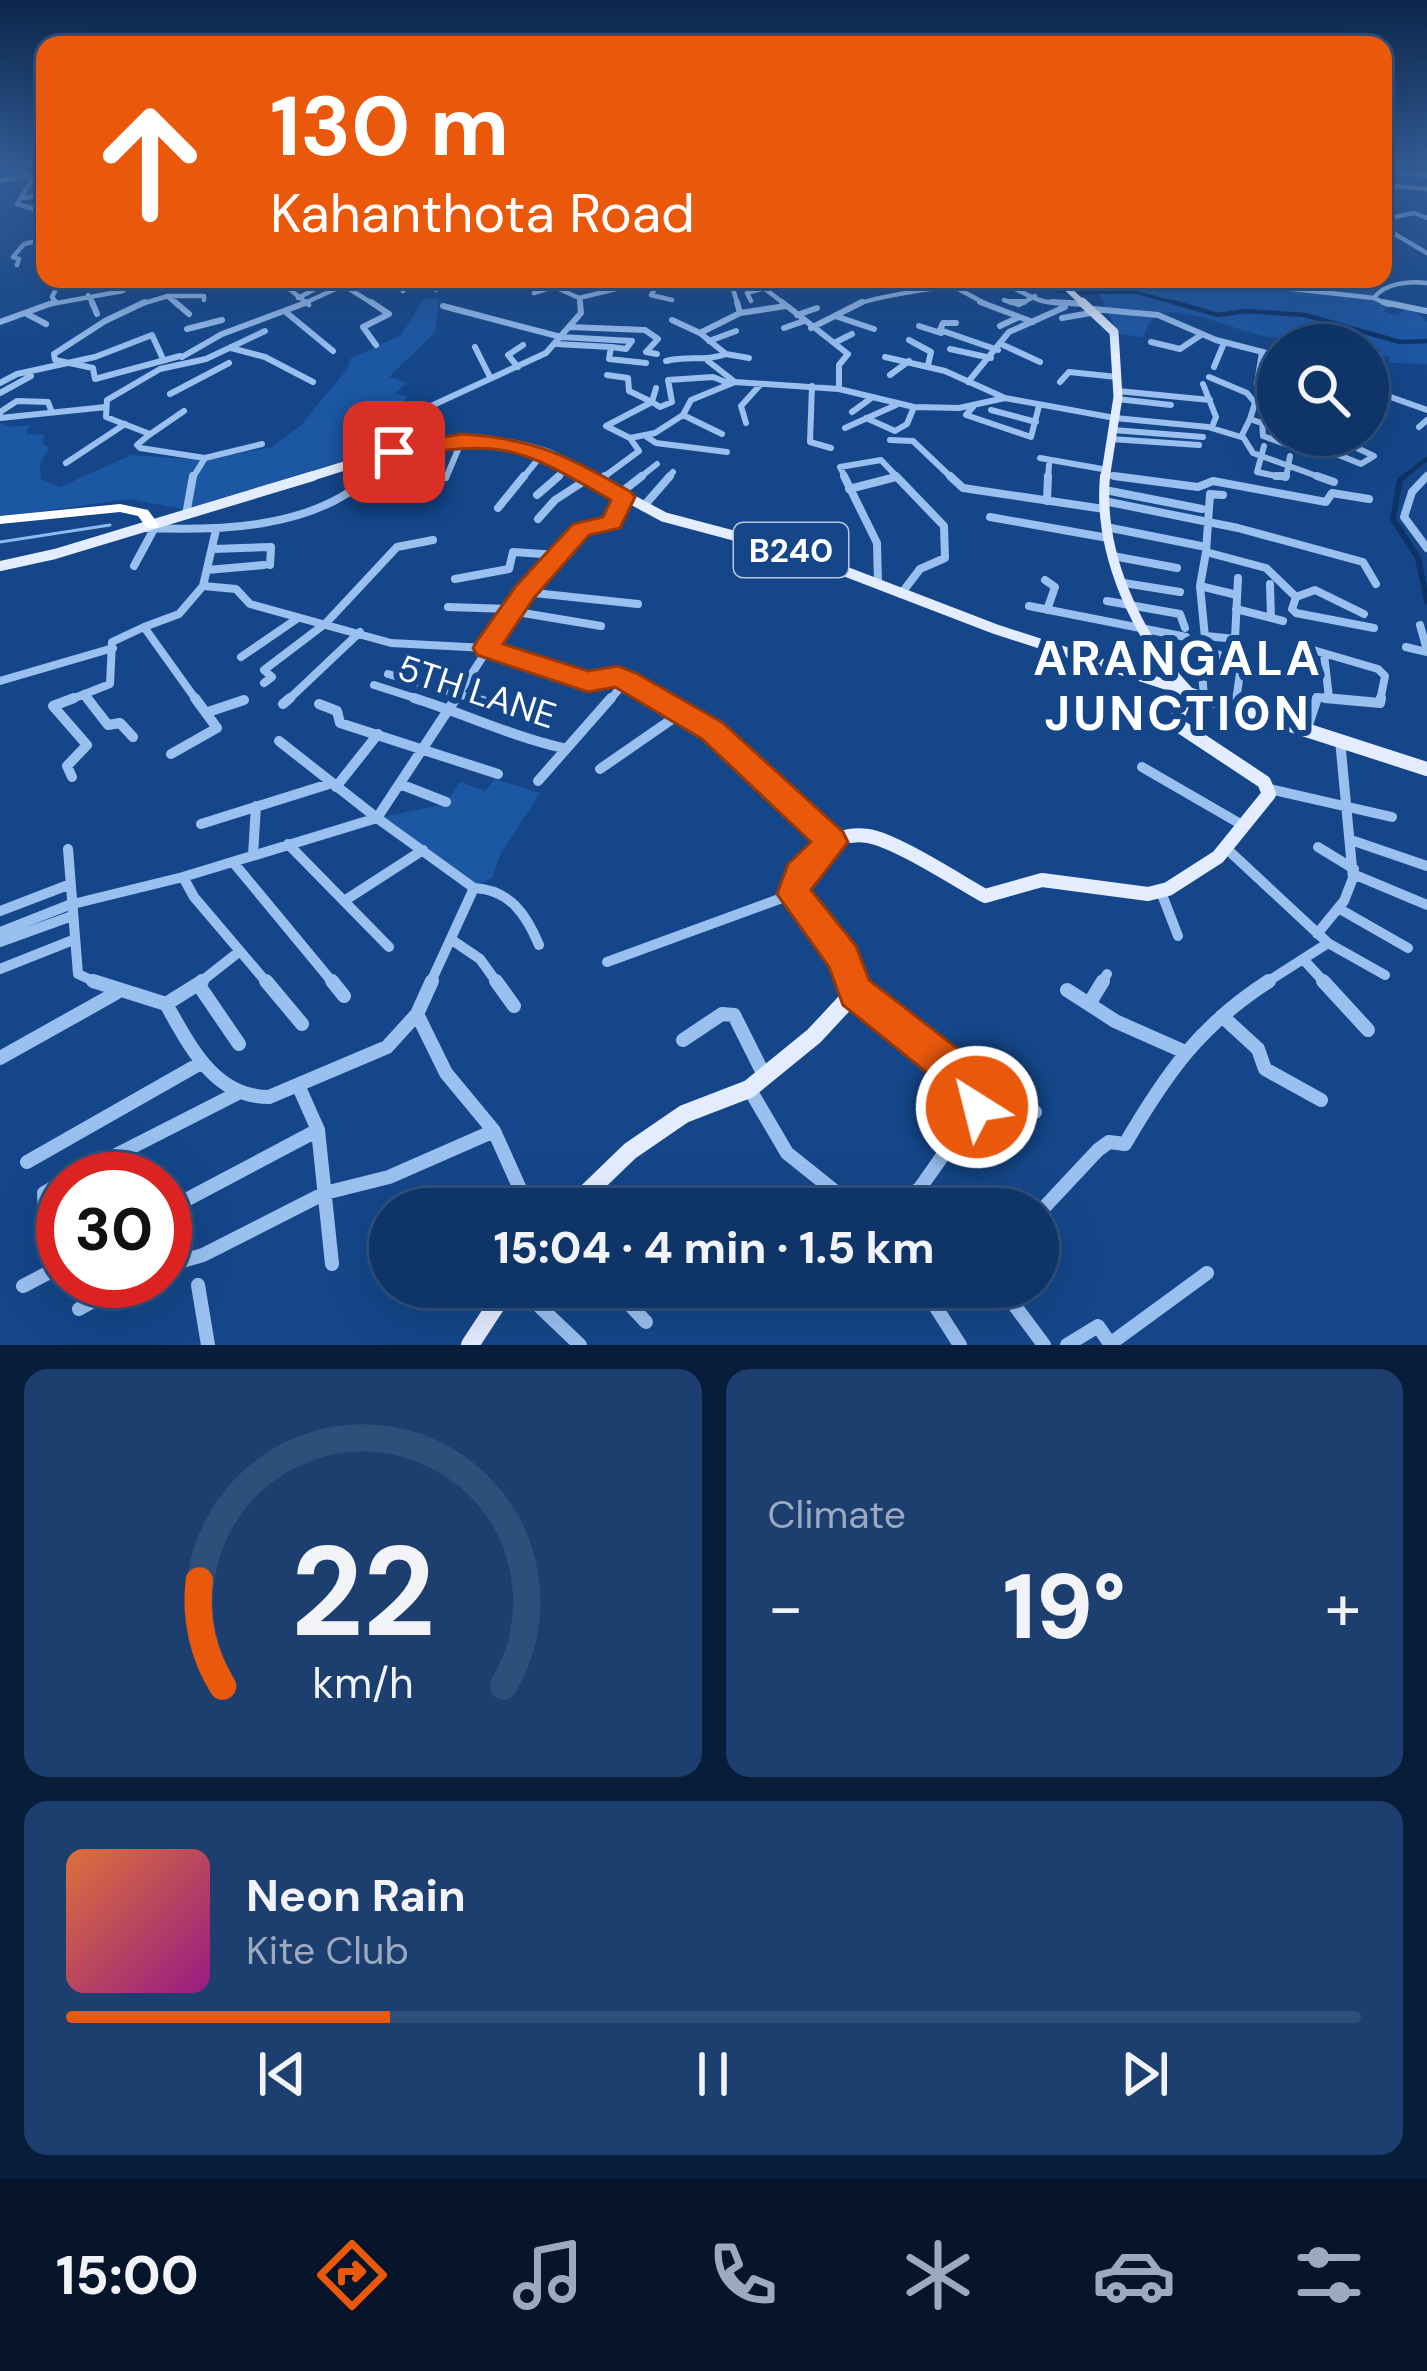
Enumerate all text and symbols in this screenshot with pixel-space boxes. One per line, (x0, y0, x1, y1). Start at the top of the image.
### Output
text: 130 m (270, 72, 509, 181)
icon: ahead (72, 84, 228, 240)
text: Kahanthota Road (270, 178, 695, 249)
map controls (1257, 324, 1389, 456)
button: search (1257, 324, 1389, 456)
pin (343, 401, 445, 503)
icon: arrive (361, 419, 427, 485)
road number: B240 (734, 523, 848, 577)
district label: ARANGALA JUNCTION (1033, 627, 1323, 745)
street label: 5TH LANE (392, 644, 562, 739)
position arrow (914, 1044, 1040, 1170)
speed limit sign: 30 (36, 1152, 192, 1308)
text: 15:04 · 4 min · 1.5 km (493, 1218, 935, 1277)
text: Climate (768, 1489, 906, 1540)
text: 22 (291, 1511, 435, 1674)
text: 19° (1003, 1549, 1126, 1666)
text: − (768, 1565, 804, 1650)
text: + (1325, 1565, 1361, 1650)
text: km/h (312, 1655, 413, 1711)
text: Neon Rain (246, 1866, 466, 1925)
text: Kite Club (246, 1925, 409, 1976)
icon: previous (249, 2041, 315, 2107)
icon: pause (680, 2041, 746, 2107)
icon: next (1112, 2041, 1178, 2107)
icon: directions (310, 2233, 394, 2317)
icon: music (506, 2233, 590, 2317)
icon: phone (701, 2233, 785, 2317)
icon: climate (896, 2233, 980, 2317)
icon: car (1092, 2233, 1176, 2317)
icon: filters (1287, 2233, 1371, 2317)
text: 15:00 (56, 2240, 199, 2311)

